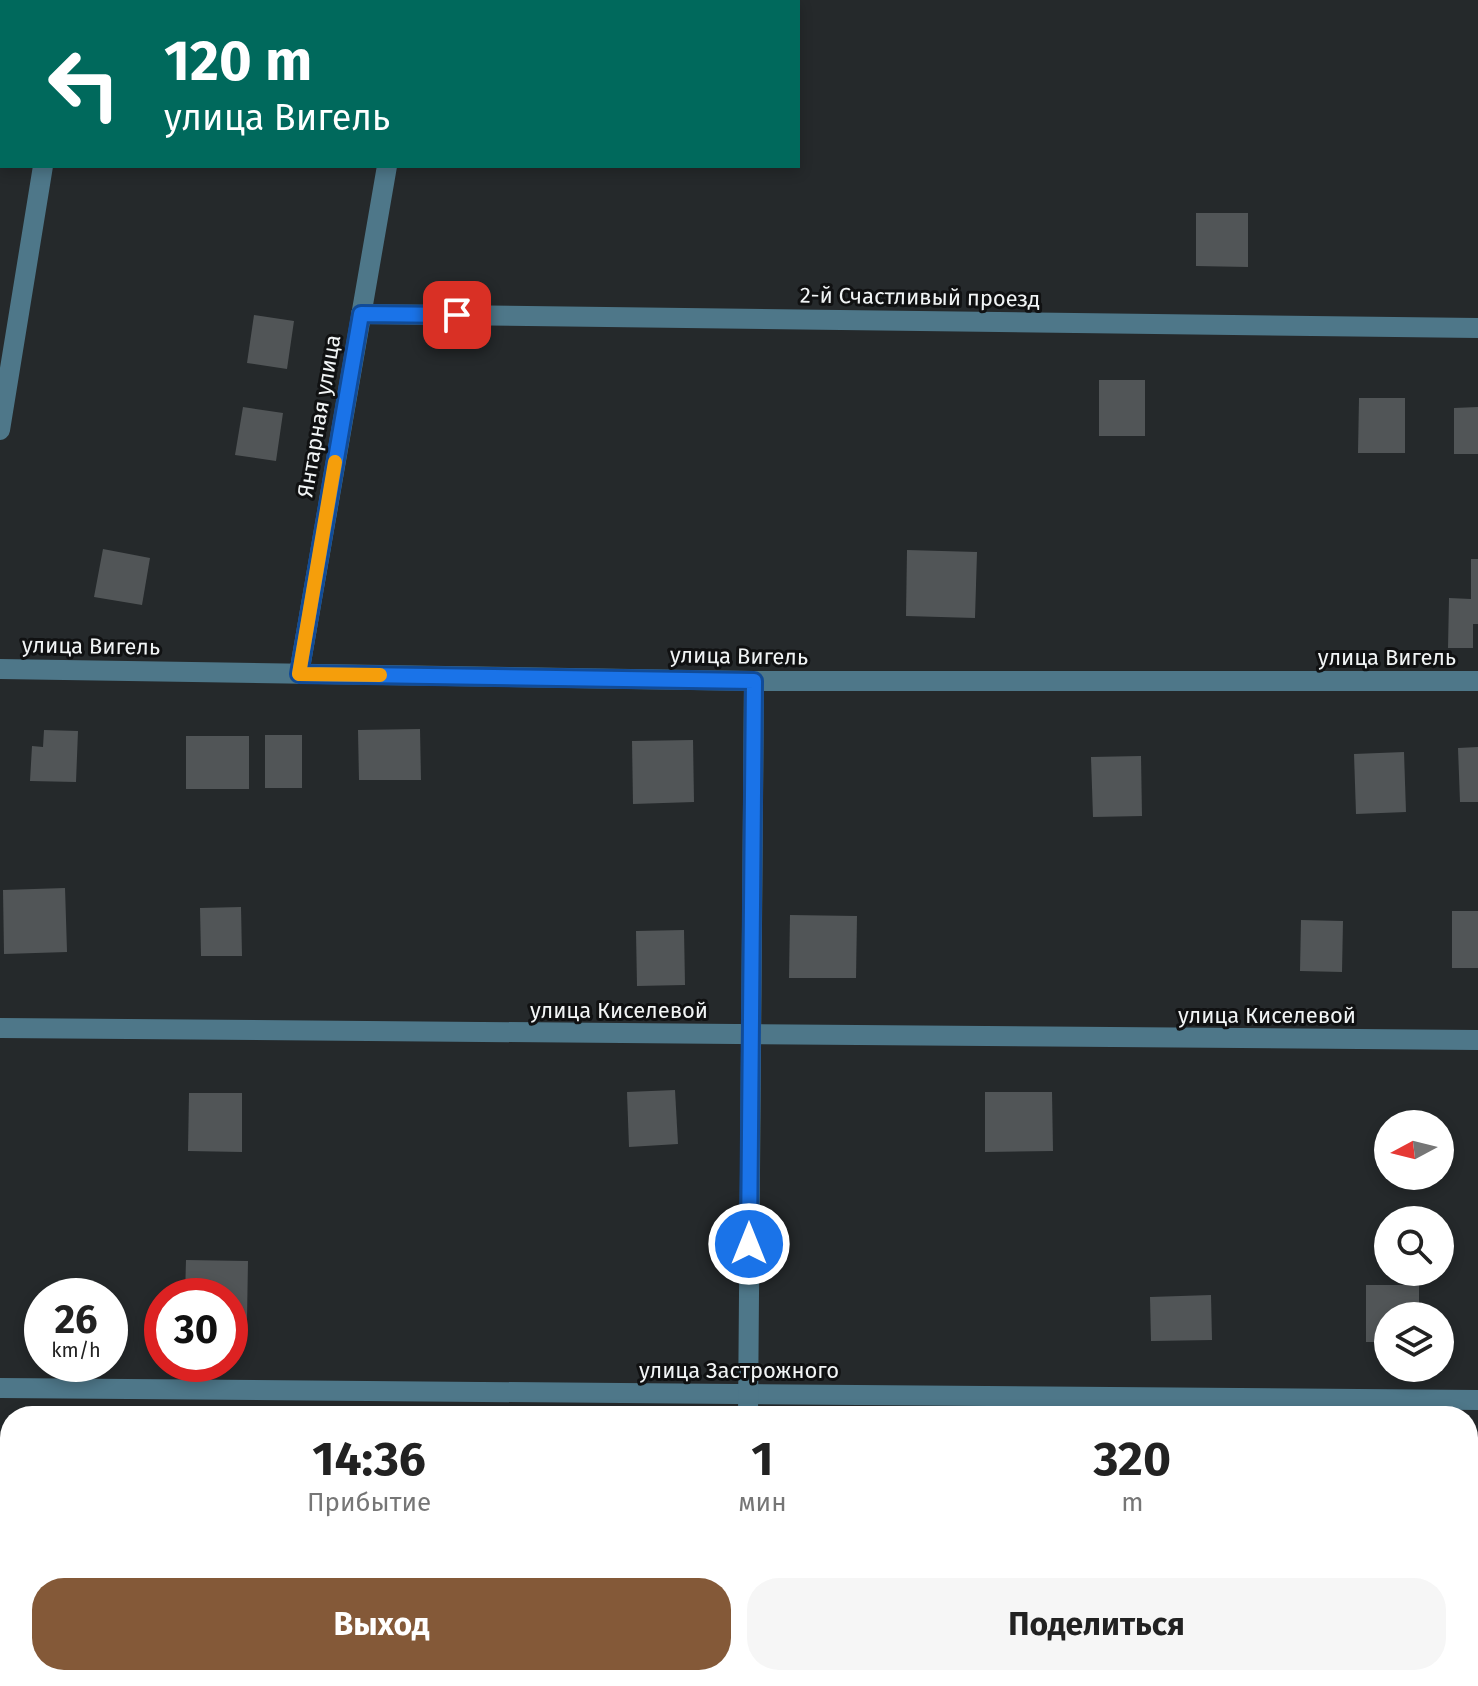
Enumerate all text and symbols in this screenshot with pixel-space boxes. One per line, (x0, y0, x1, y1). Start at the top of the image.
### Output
text: 120 m (164, 28, 312, 95)
icon: left (32, 32, 136, 136)
text: улица Вигель (164, 96, 390, 140)
pin (423, 281, 491, 349)
street label: 2-й Счастливый проезд (800, 281, 1040, 313)
icon: arrive (435, 293, 479, 337)
street label: Янтарная улица (291, 333, 347, 499)
street label: улица Вигель (22, 631, 160, 661)
street label: улица Вигель (670, 641, 808, 671)
street label: улица Вигель (1318, 644, 1456, 671)
street label: улица Киселевой (530, 997, 708, 1024)
street label: улица Киселевой (1178, 1002, 1356, 1029)
north arrow (1374, 1110, 1454, 1190)
map controls (1374, 1110, 1454, 1382)
position arrow (707, 1202, 791, 1286)
button: search (1374, 1206, 1454, 1286)
speed limit sign: 30 (144, 1278, 248, 1382)
text: 26 (54, 1296, 98, 1344)
button: layers (1374, 1302, 1454, 1382)
text: km/h (51, 1338, 101, 1362)
street label: улица Застрожного (639, 1357, 839, 1384)
text: 14:36 (312, 1430, 426, 1488)
text: 1 (751, 1430, 774, 1488)
text: 320 (1094, 1430, 1171, 1488)
text: Прибытие (307, 1487, 431, 1518)
text: мин (738, 1487, 787, 1518)
text: m (1121, 1487, 1143, 1518)
button: Выход (32, 1578, 731, 1670)
button: Поделиться (747, 1578, 1446, 1670)

